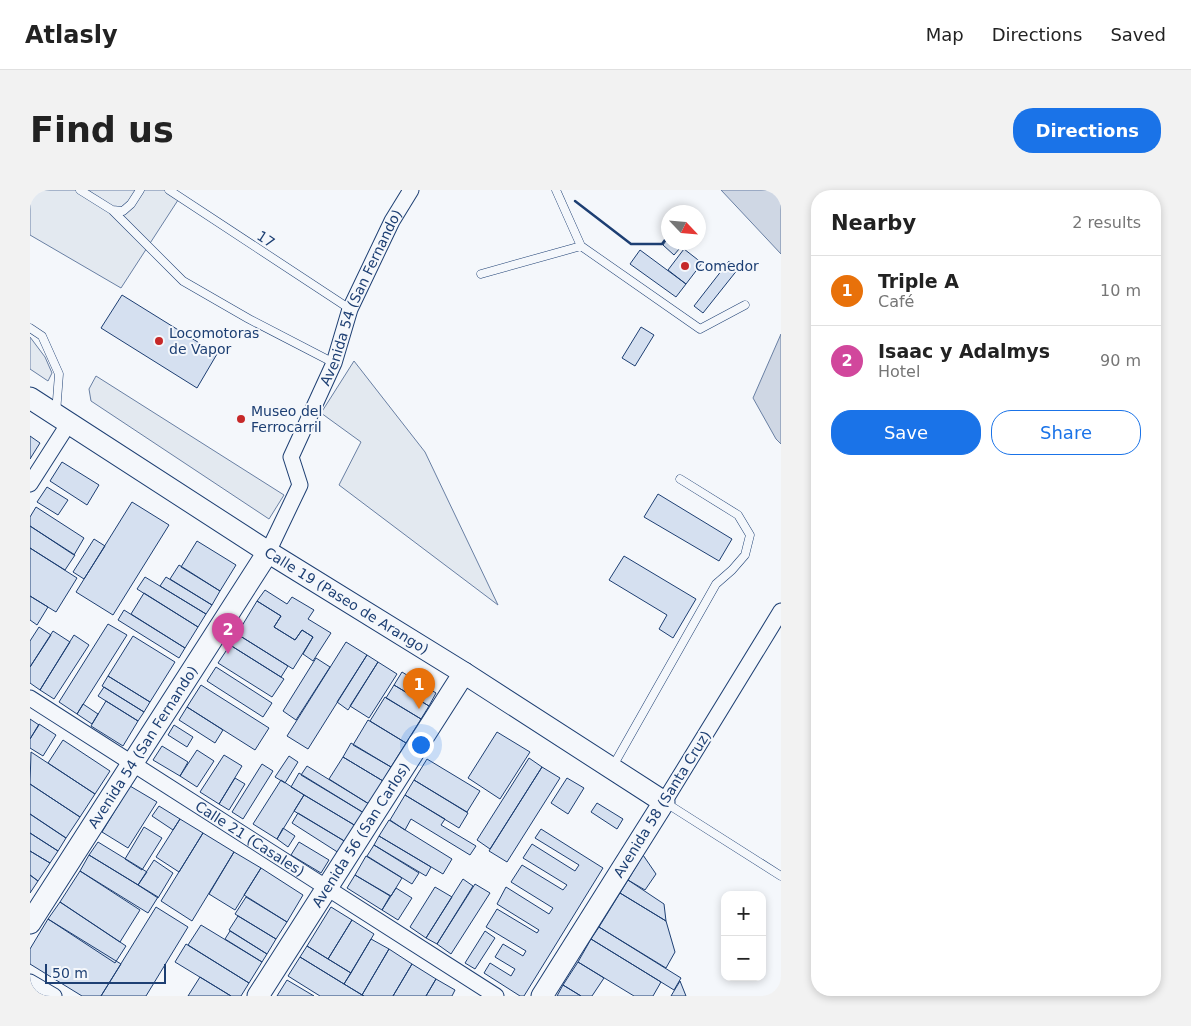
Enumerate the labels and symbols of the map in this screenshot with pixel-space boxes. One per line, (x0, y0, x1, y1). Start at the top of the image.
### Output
north arrow (661, 205, 706, 250)
street label: Avenida 54 (San Fernando) (317, 207, 405, 388)
street label: 17 (254, 227, 278, 251)
place label: Comedor (695, 258, 759, 274)
marker: Comedor (679, 260, 691, 272)
place label: Locomotoras de Vapor (169, 325, 259, 357)
marker: Locomotoras de Vapor (153, 335, 165, 347)
place label: Museo del Ferrocarril (251, 403, 322, 435)
marker: Museo del Ferrocarril (235, 413, 247, 425)
street label: Calle 19 (Paseo de Arango) (262, 544, 432, 657)
pin: 2 (212, 613, 244, 654)
street label: Avenida 54 (San Fernando) (85, 663, 201, 831)
pin: 1 (403, 668, 435, 709)
street label: Avenida 58 (Santa Cruz) (610, 728, 714, 880)
your location (408, 732, 434, 758)
street label: Avenida 56 (San Carlos) (309, 760, 413, 910)
street label: Calle 21 (Casales) (192, 798, 308, 879)
scale bar (45, 961, 166, 984)

